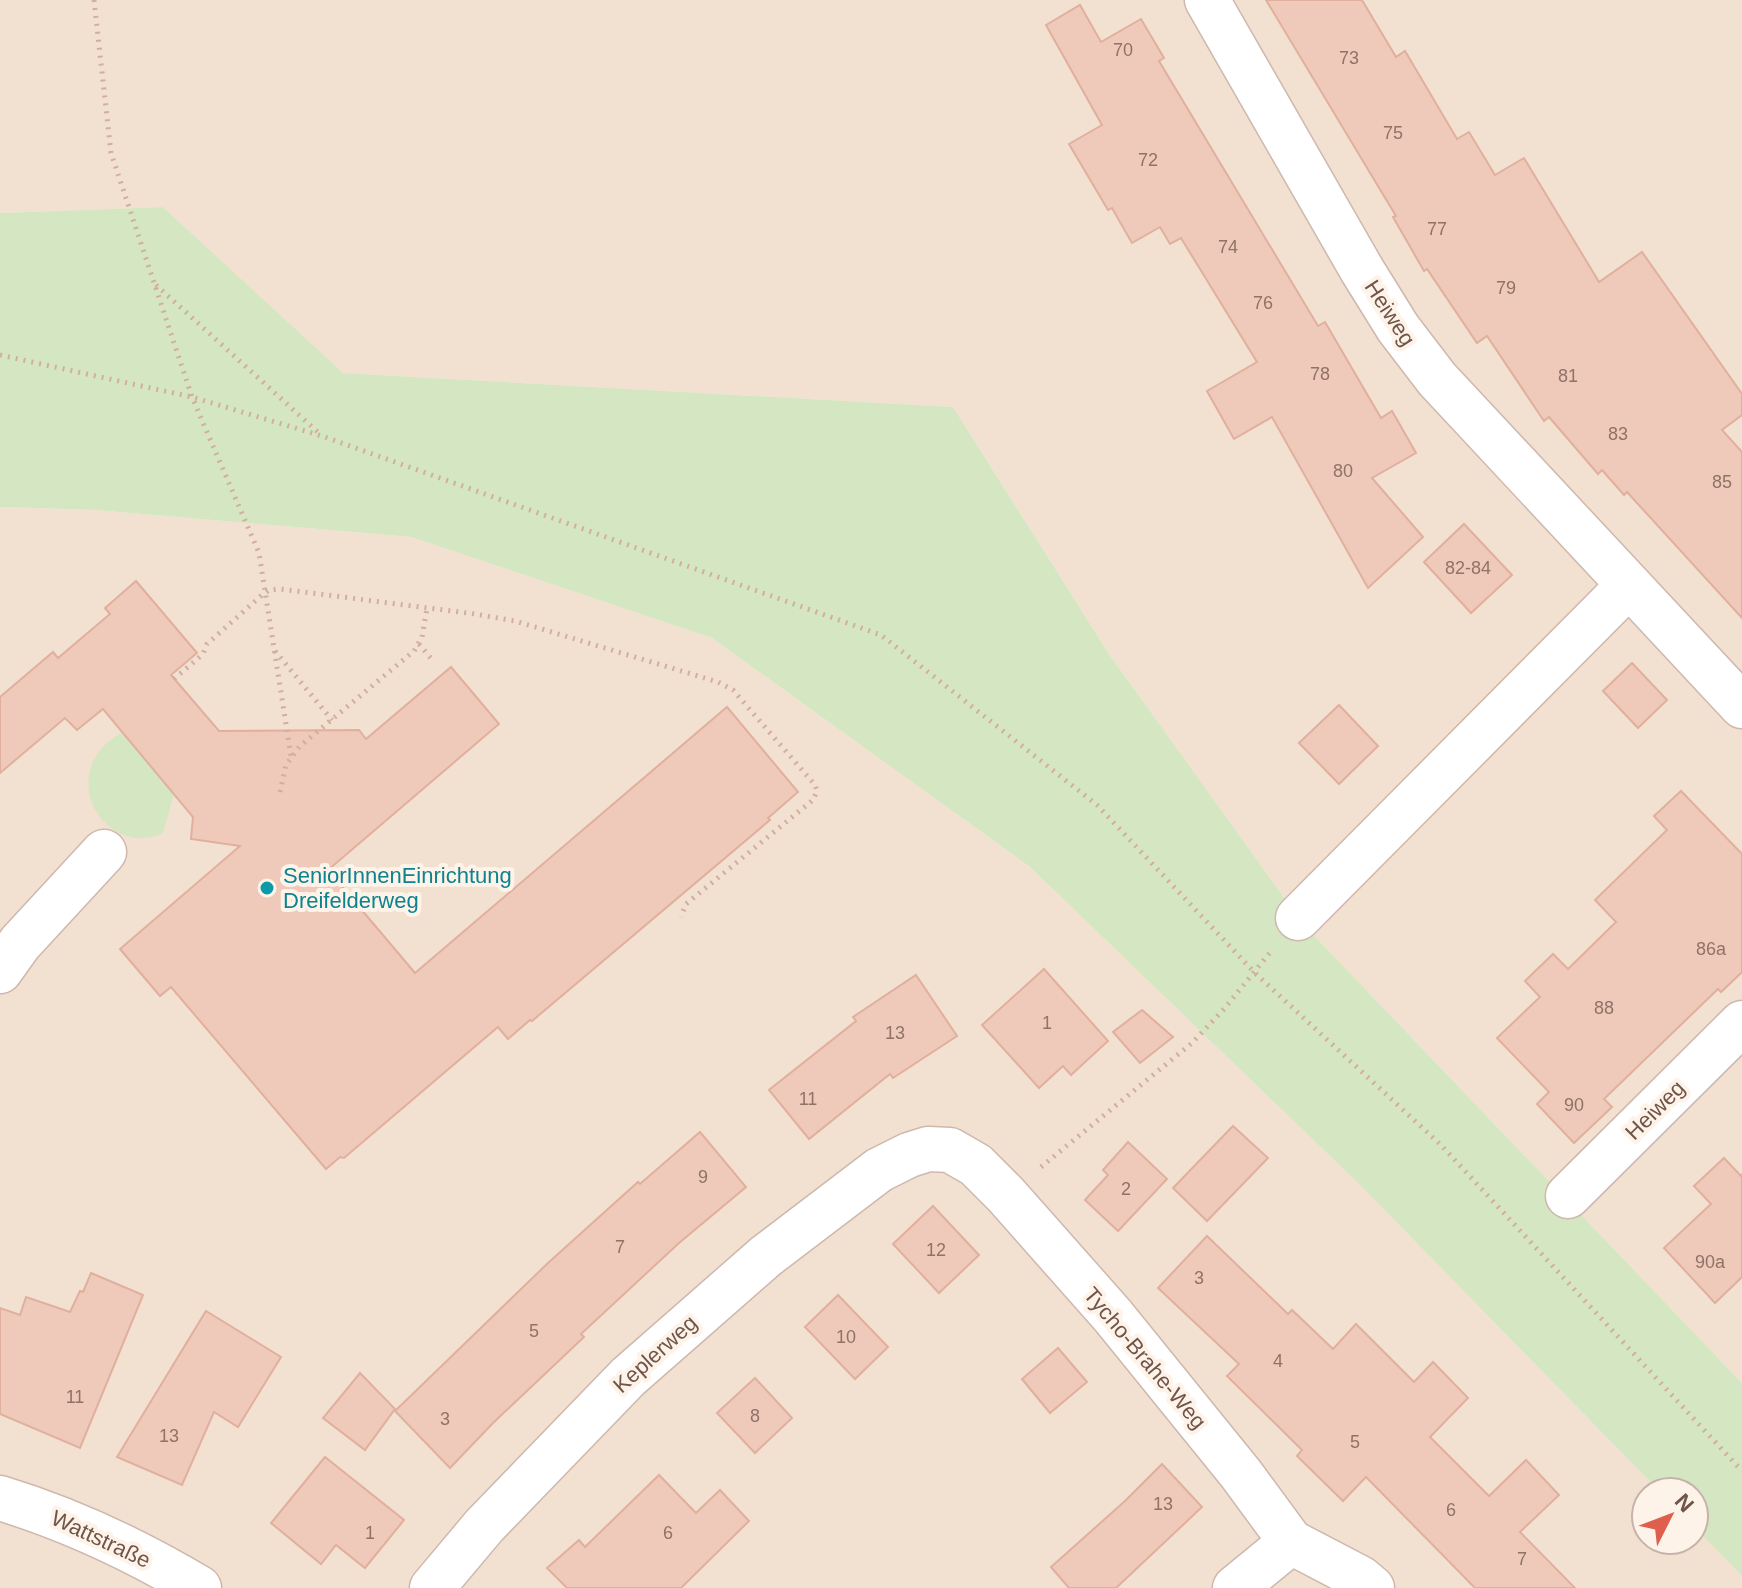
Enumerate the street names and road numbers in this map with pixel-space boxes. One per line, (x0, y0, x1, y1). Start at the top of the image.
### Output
street label: Heiweg (1360, 275, 1420, 351)
street label: Heiweg (1620, 1075, 1690, 1145)
street label: Tycho-Brahe-Weg (1079, 1282, 1211, 1434)
street label: Keplerweg (608, 1310, 702, 1398)
street label: Wattstraße (47, 1505, 155, 1573)

